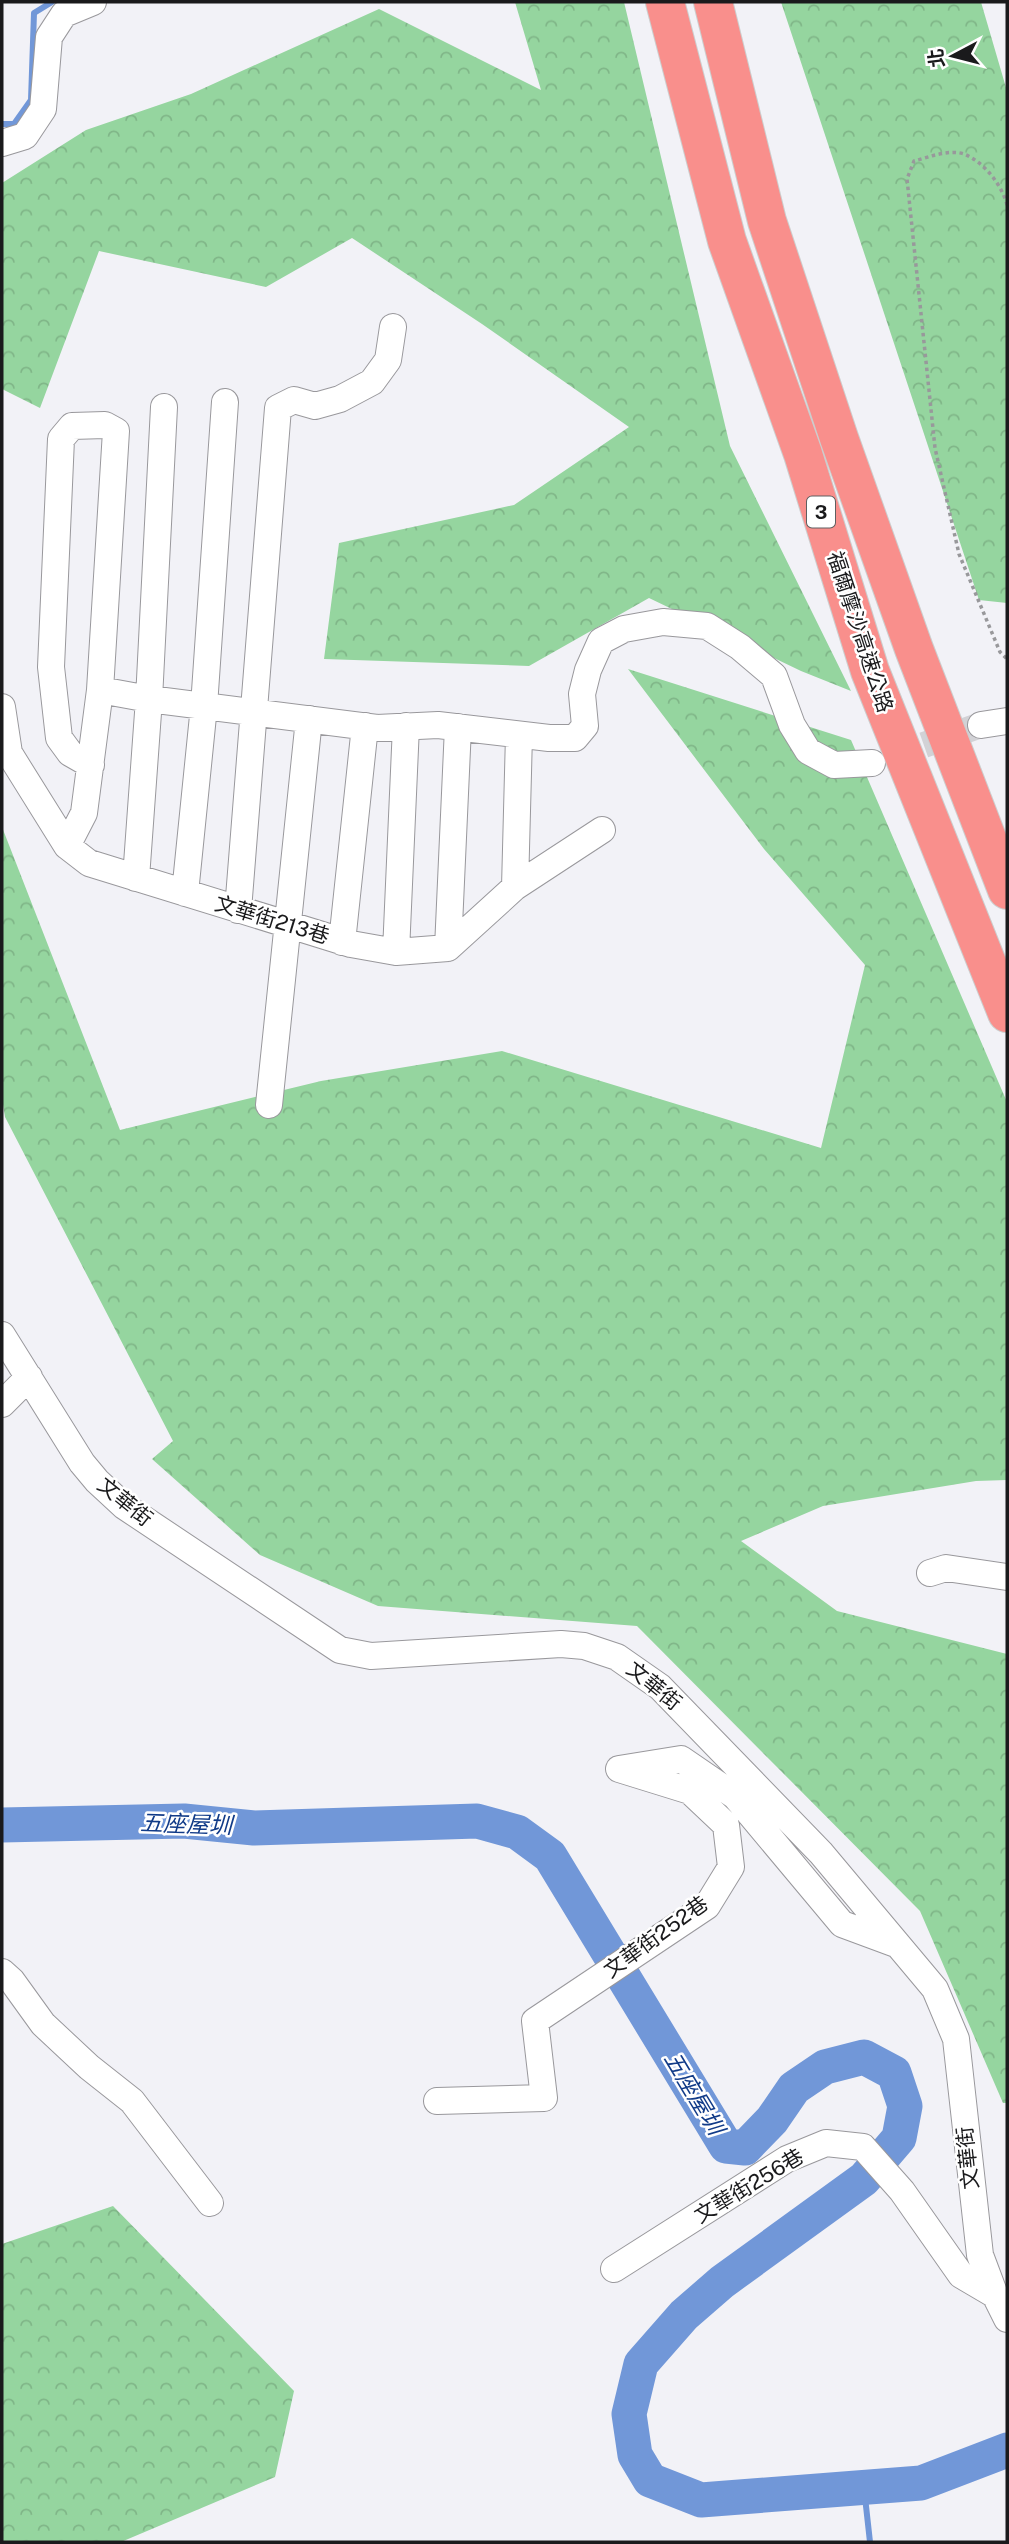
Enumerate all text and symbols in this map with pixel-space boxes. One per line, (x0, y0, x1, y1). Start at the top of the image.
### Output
north arrow (918, 21, 988, 91)
text: 北 (924, 47, 948, 69)
road number: 3 (807, 496, 835, 527)
street label: 福爾摩沙高速公路 (823, 548, 898, 716)
street label: 文華街213巷 (212, 890, 332, 949)
street label: 文華街 (93, 1472, 158, 1531)
street label: 文華街 (622, 1656, 687, 1715)
water label: 五座屋圳 (140, 1808, 235, 1839)
street label: 文華街252巷 (599, 1890, 713, 1983)
water label: 五座屋圳 (659, 2046, 731, 2142)
street label: 文華街 (952, 2125, 983, 2191)
street label: 文華街256巷 (690, 2143, 808, 2228)

